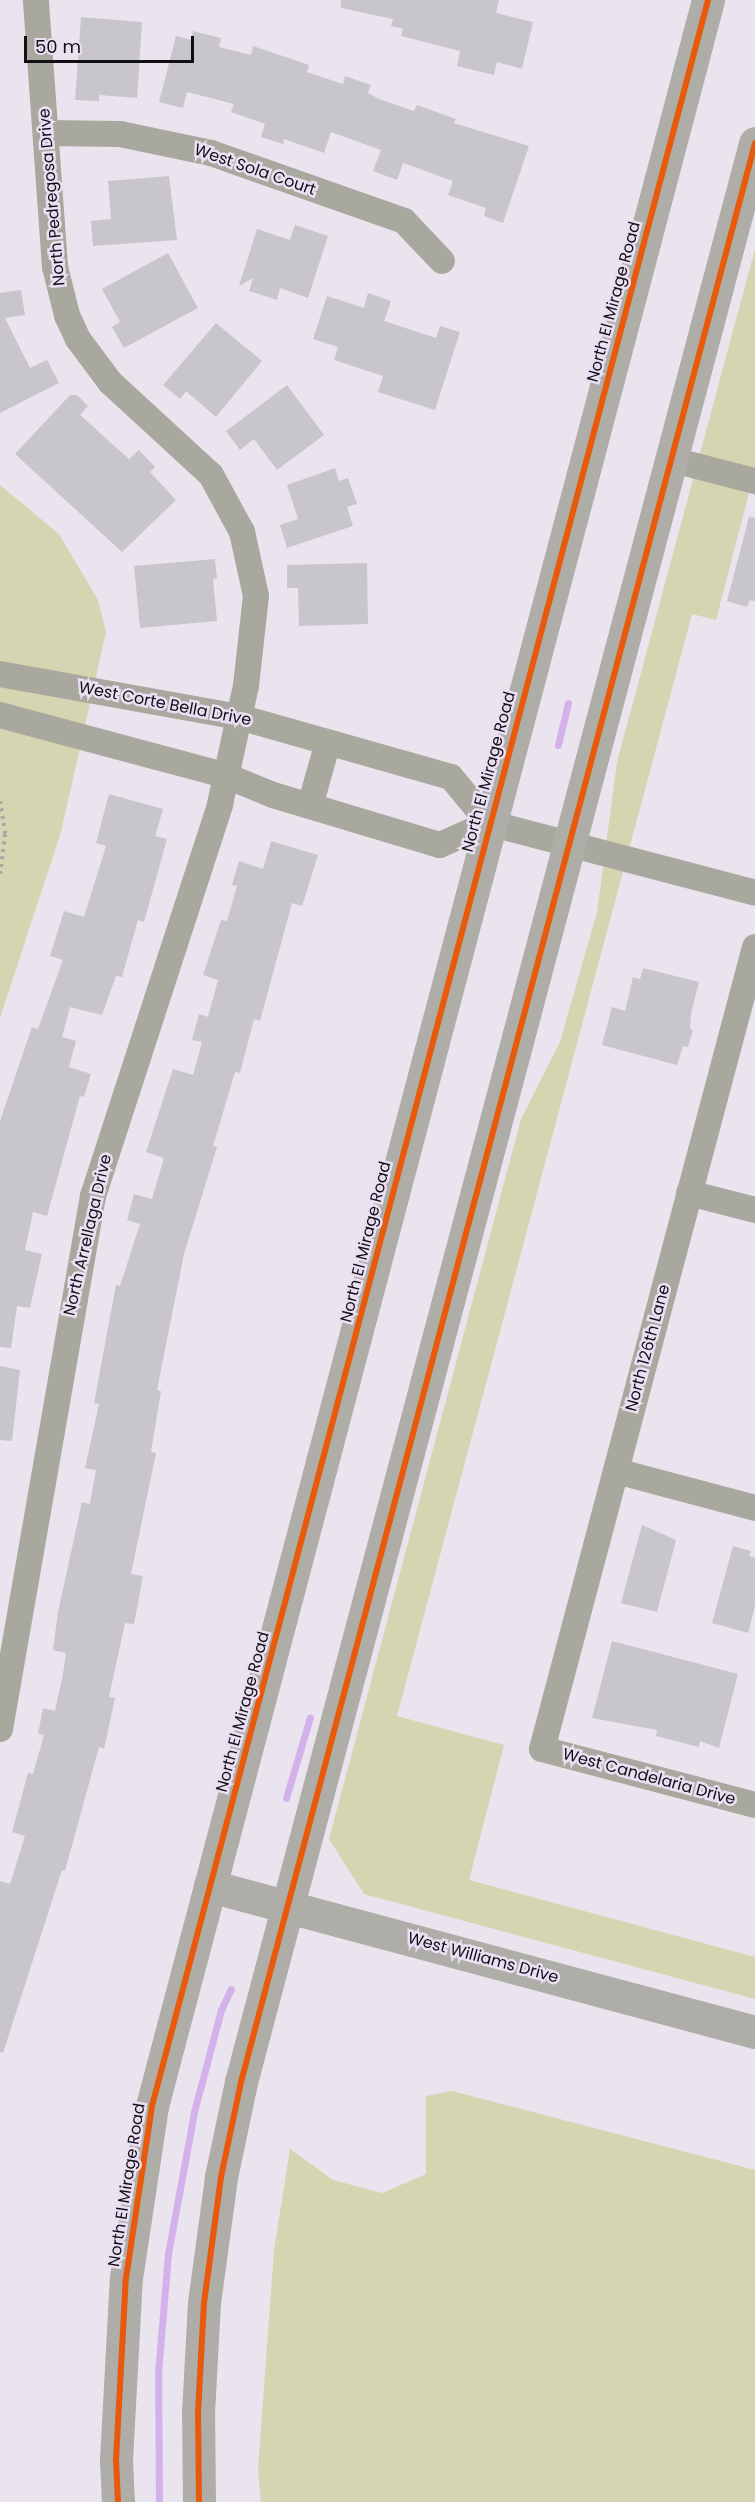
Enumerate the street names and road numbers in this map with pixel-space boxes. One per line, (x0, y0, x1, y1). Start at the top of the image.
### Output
street label: North Pedregosa Drive (35, 107, 69, 287)
street label: West Sola Court (192, 140, 318, 200)
street label: North El Mirage Road (583, 220, 645, 384)
street label: West Corte Bella Drive (77, 678, 253, 730)
street label: North El Mirage Road (458, 690, 520, 854)
street label: North Arrellaga Drive (60, 1152, 116, 1318)
street label: North El Mirage Road (337, 1159, 395, 1325)
street label: North 126th Lane (622, 1282, 674, 1414)
street label: North El Mirage Road (212, 1630, 274, 1794)
street label: West Candelaria Drive (561, 1745, 737, 1809)
street label: West Williams Drive (405, 1929, 561, 1987)
street label: North El Mirage Road (105, 2102, 149, 2268)

